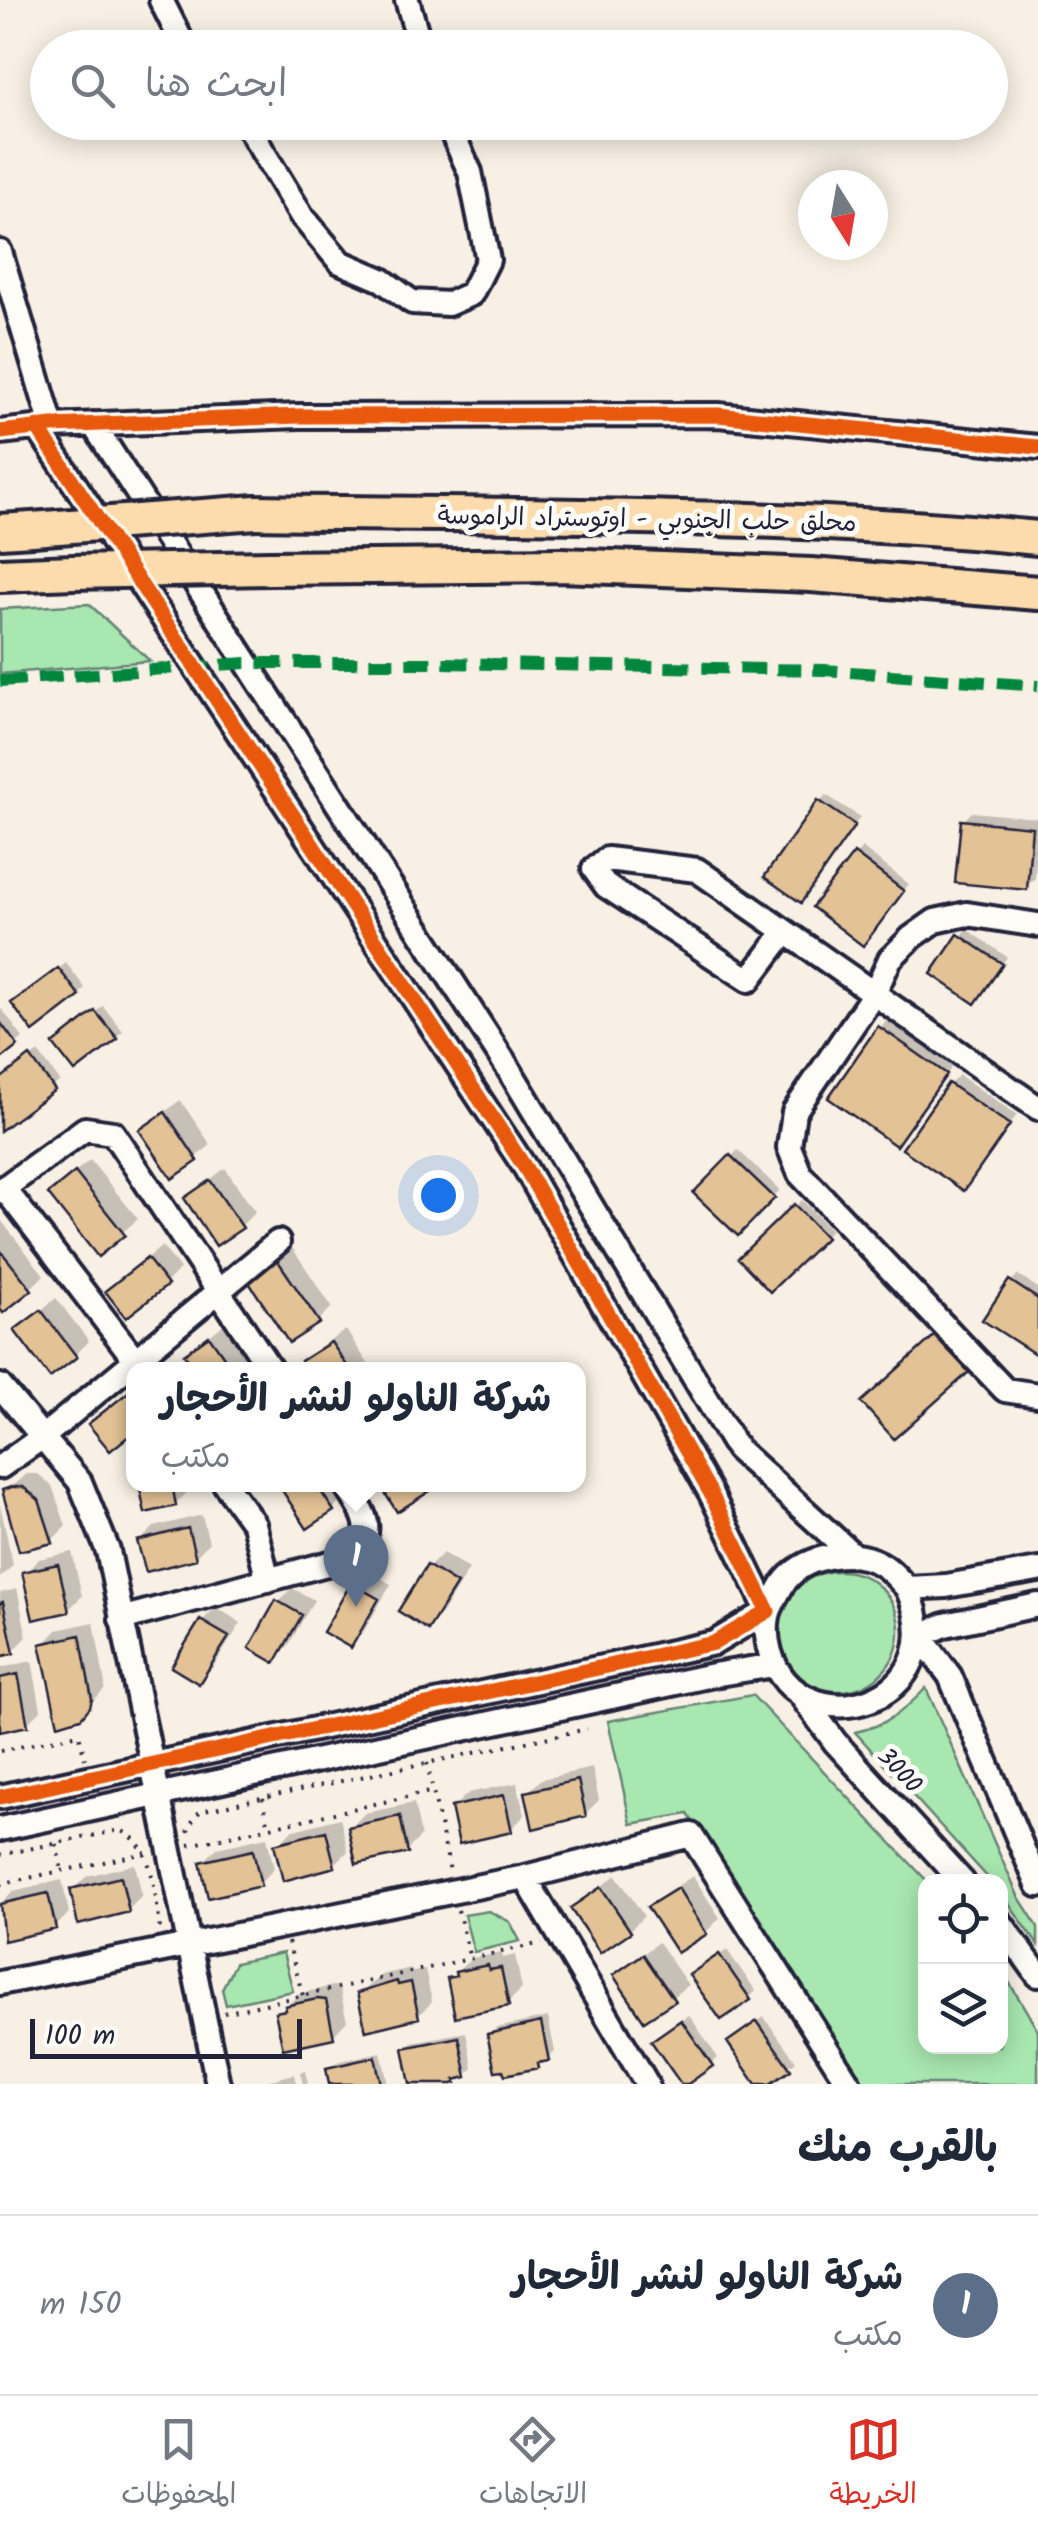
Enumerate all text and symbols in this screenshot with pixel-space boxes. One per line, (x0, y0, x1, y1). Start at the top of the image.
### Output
search box (30, 30, 1008, 140)
text: ابحث هنا (145, 56, 287, 116)
icon: search (65, 58, 120, 113)
north arrow (798, 170, 888, 260)
street label: محلق حلب الجنوبي - اوتوستراد الراموسة (437, 496, 857, 544)
your location (413, 1170, 464, 1221)
popup (126, 1362, 586, 1492)
text: شركة الناولو لنشر الأحجار (161, 1371, 551, 1431)
text: مكتب (161, 1433, 231, 1484)
pin: 1 (324, 1524, 388, 1607)
street label: 3000 (867, 1738, 931, 1804)
map controls (918, 1874, 1008, 2054)
button: locate (918, 1874, 1008, 1964)
button: layers (918, 1964, 1008, 2054)
scale bar (30, 2014, 302, 2058)
text: 100 m (45, 2014, 115, 2059)
text: بالقرب منك (798, 2116, 998, 2183)
text: شركة الناولو لنشر الأحجار (512, 2249, 903, 2309)
text: 150 m (40, 2280, 122, 2331)
text: 1 (961, 2280, 970, 2331)
text: مكتب (833, 2311, 903, 2362)
tab: المحفوظات (121, 2412, 237, 2518)
tab: الاتجاهات (479, 2412, 587, 2518)
tab: الخريطة (829, 2412, 917, 2518)

